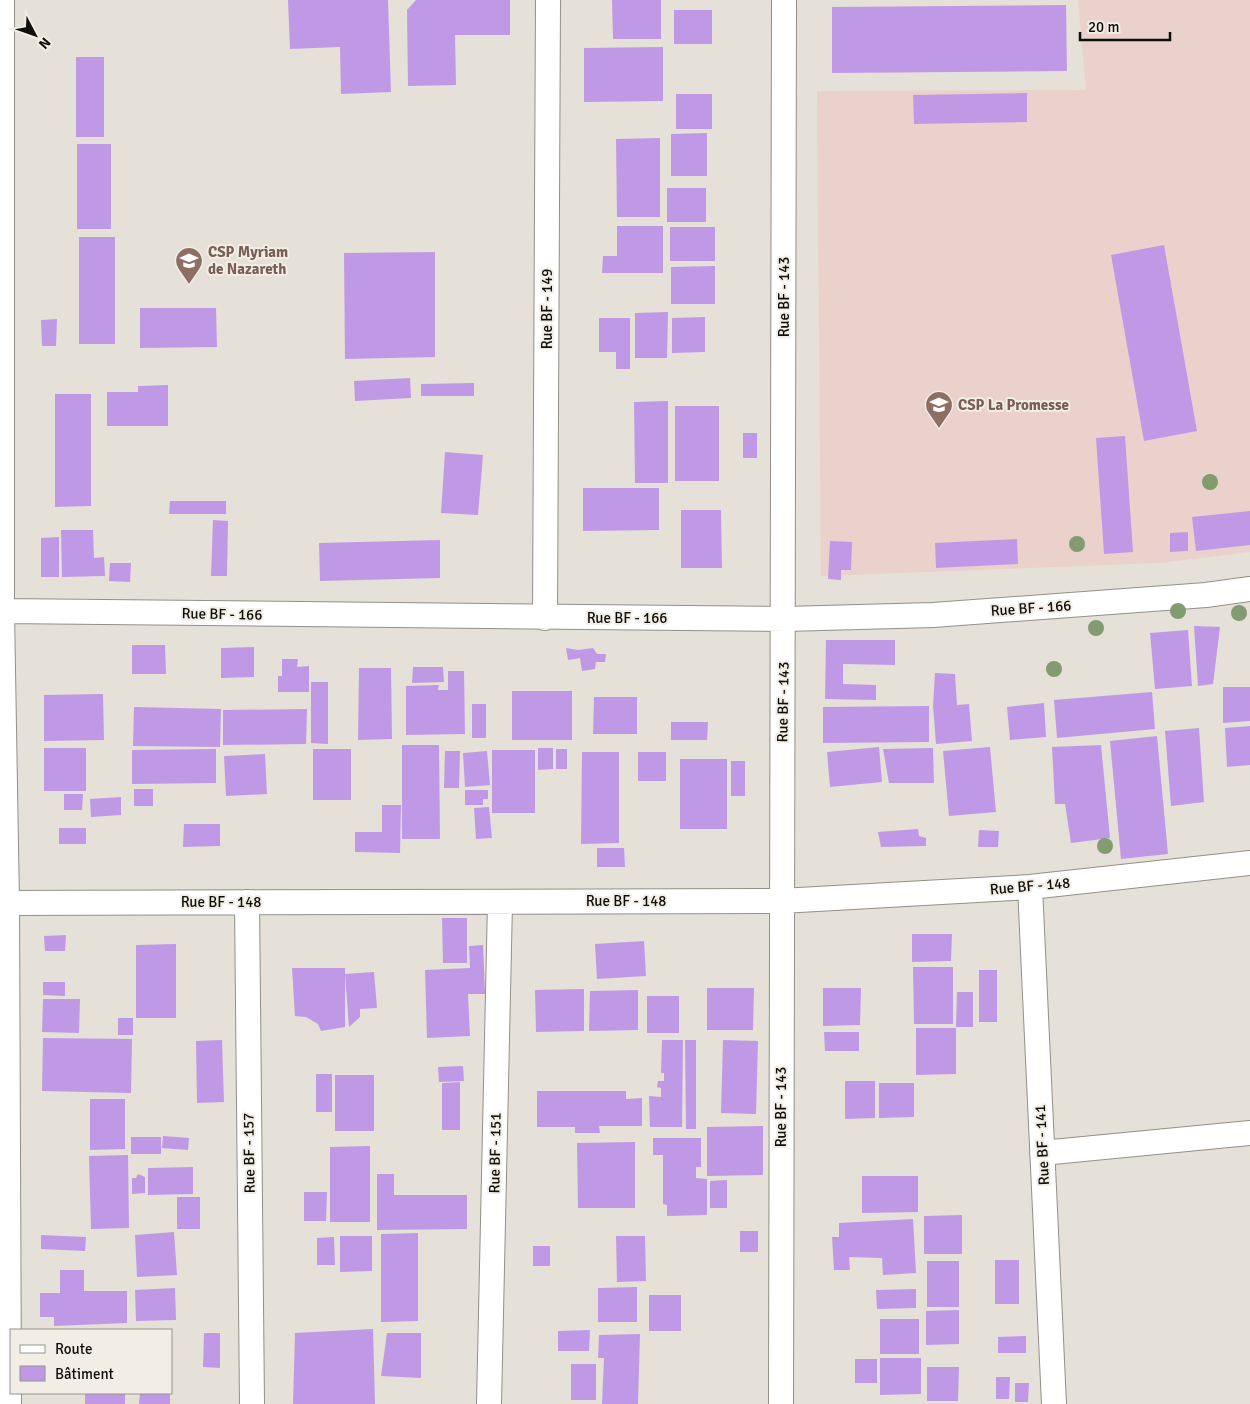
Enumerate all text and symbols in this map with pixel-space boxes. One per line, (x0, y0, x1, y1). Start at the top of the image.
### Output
north arrow (10, 10, 60, 60)
scale bar (1080, 10, 1170, 42)
text: 20 m (1088, 18, 1119, 36)
text: N (35, 34, 54, 52)
place label: CSP Myriam de Nazareth (208, 243, 288, 278)
school or university icon: CSP Myriam de Nazareth (174, 246, 204, 285)
street label: Rue BF - 143 (775, 257, 793, 337)
street label: Rue BF - 149 (538, 269, 556, 349)
school or university icon: CSP La Promesse (924, 390, 954, 429)
place label: CSP La Promesse (958, 396, 1069, 414)
street label: Rue BF - 166 (990, 596, 1072, 620)
street label: Rue BF - 166 (181, 604, 263, 624)
street label: Rue BF - 166 (587, 609, 667, 627)
street label: Rue BF - 143 (773, 661, 793, 743)
street label: Rue BF - 148 (989, 874, 1071, 898)
street label: Rue BF - 148 (586, 892, 666, 910)
street label: Rue BF - 148 (181, 893, 261, 911)
street label: Rue BF - 143 (772, 1067, 790, 1147)
street label: Rue BF - 141 (1031, 1104, 1053, 1186)
street label: Rue BF - 157 (239, 1112, 259, 1194)
street label: Rue BF - 151 (485, 1112, 505, 1194)
legend (10, 1329, 172, 1394)
text: Route (55, 1340, 92, 1358)
text: Bâtiment (55, 1365, 114, 1383)

